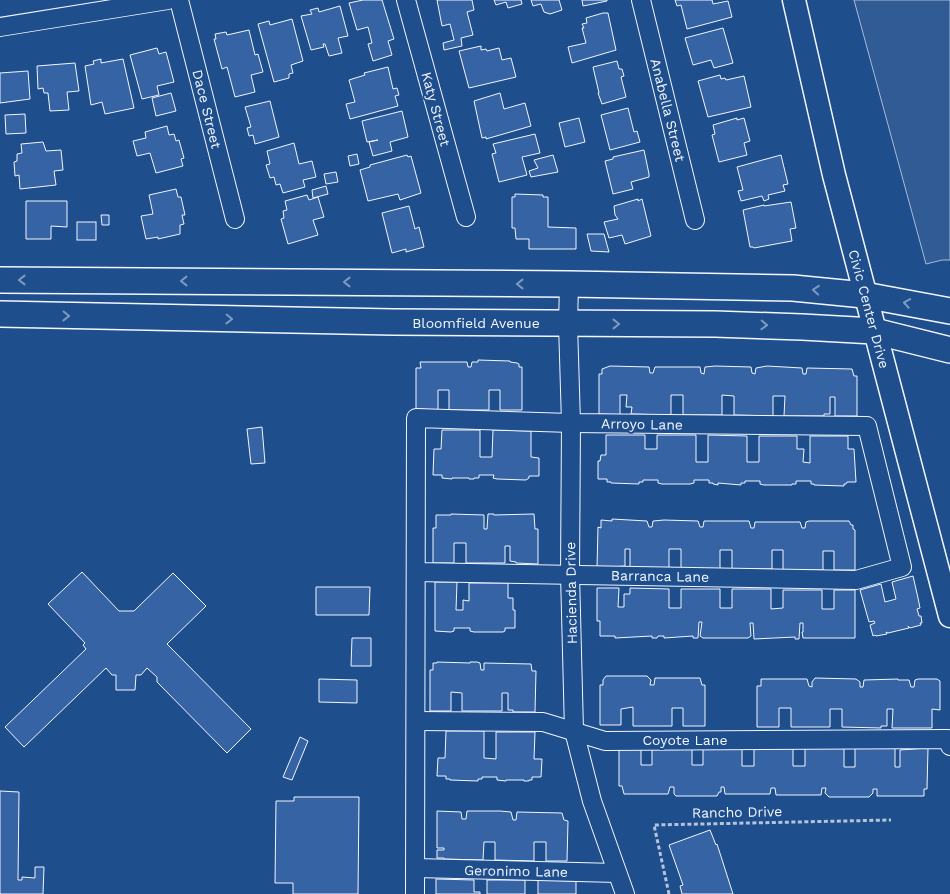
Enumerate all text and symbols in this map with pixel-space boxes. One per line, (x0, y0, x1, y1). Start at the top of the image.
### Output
street label: Anabella Street (647, 57, 689, 163)
street label: Dace Street (189, 68, 225, 150)
street label: Katy Street (418, 70, 454, 148)
street label: Civic Center Drive (845, 248, 893, 370)
one-way arrow (17, 275, 25, 285)
one-way arrow (180, 276, 188, 286)
one-way arrow (342, 277, 350, 287)
one-way arrow (516, 279, 524, 289)
one-way arrow (812, 285, 820, 296)
one-way arrow (903, 298, 912, 308)
one-way arrow (62, 311, 70, 321)
one-way arrow (225, 314, 233, 324)
street label: Bloomfield Avenue (412, 315, 540, 331)
one-way arrow (613, 319, 621, 329)
one-way arrow (760, 320, 768, 331)
street label: Arroyo Lane (601, 415, 683, 433)
street label: Hacienda Drive (562, 542, 580, 644)
street label: Barranca Lane (611, 567, 709, 585)
street label: Coyote Lane (642, 732, 728, 748)
street label: Rancho Drive (692, 803, 782, 821)
street label: Geronimo Lane (464, 862, 568, 880)

